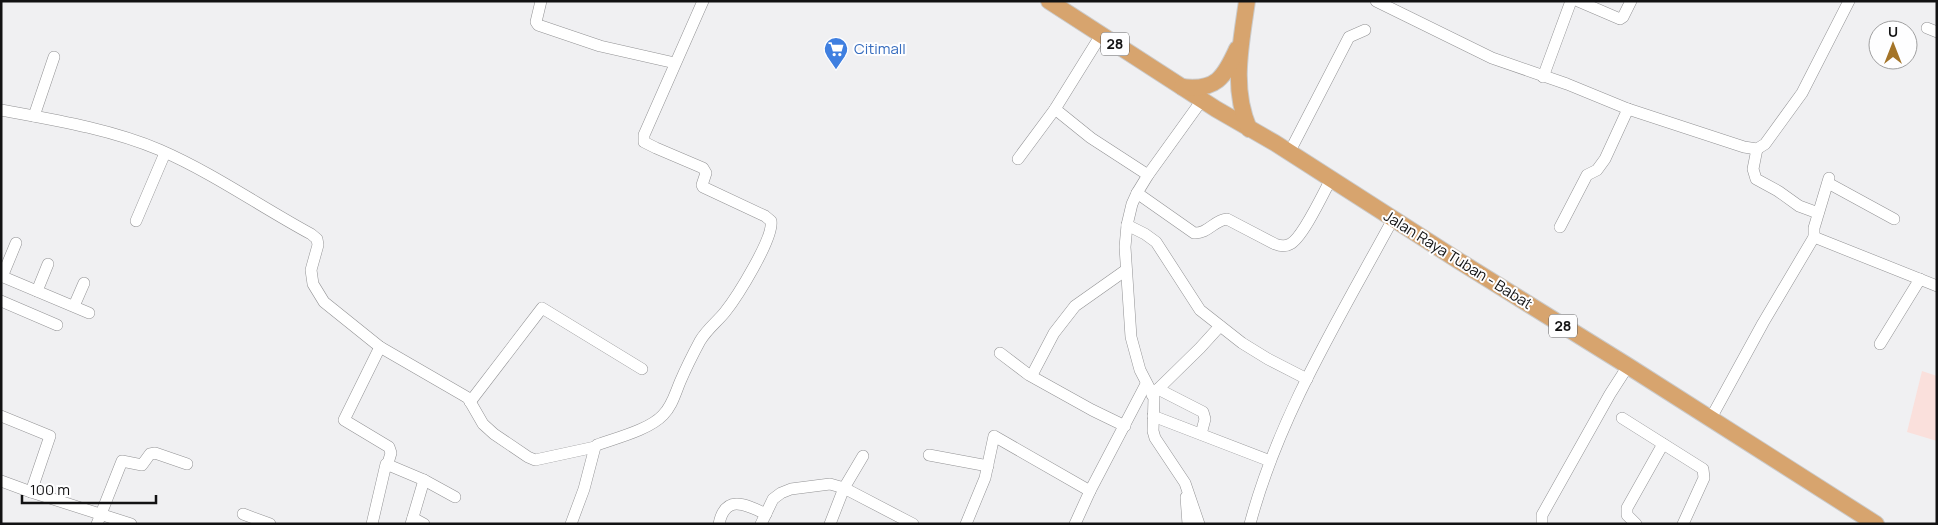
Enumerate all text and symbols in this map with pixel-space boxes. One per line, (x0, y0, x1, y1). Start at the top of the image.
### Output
north arrow (1868, 20, 1918, 70)
text: U (1888, 22, 1898, 41)
road number: 28 (1101, 33, 1129, 56)
supermarket icon: Citimall (823, 36, 849, 70)
place label: Citimall (854, 38, 906, 59)
street label: Jalan Raya Tuban - Babat (1380, 205, 1537, 314)
road number: 28 (1549, 314, 1577, 338)
scale bar (22, 472, 156, 504)
text: 100 m (30, 479, 70, 500)

